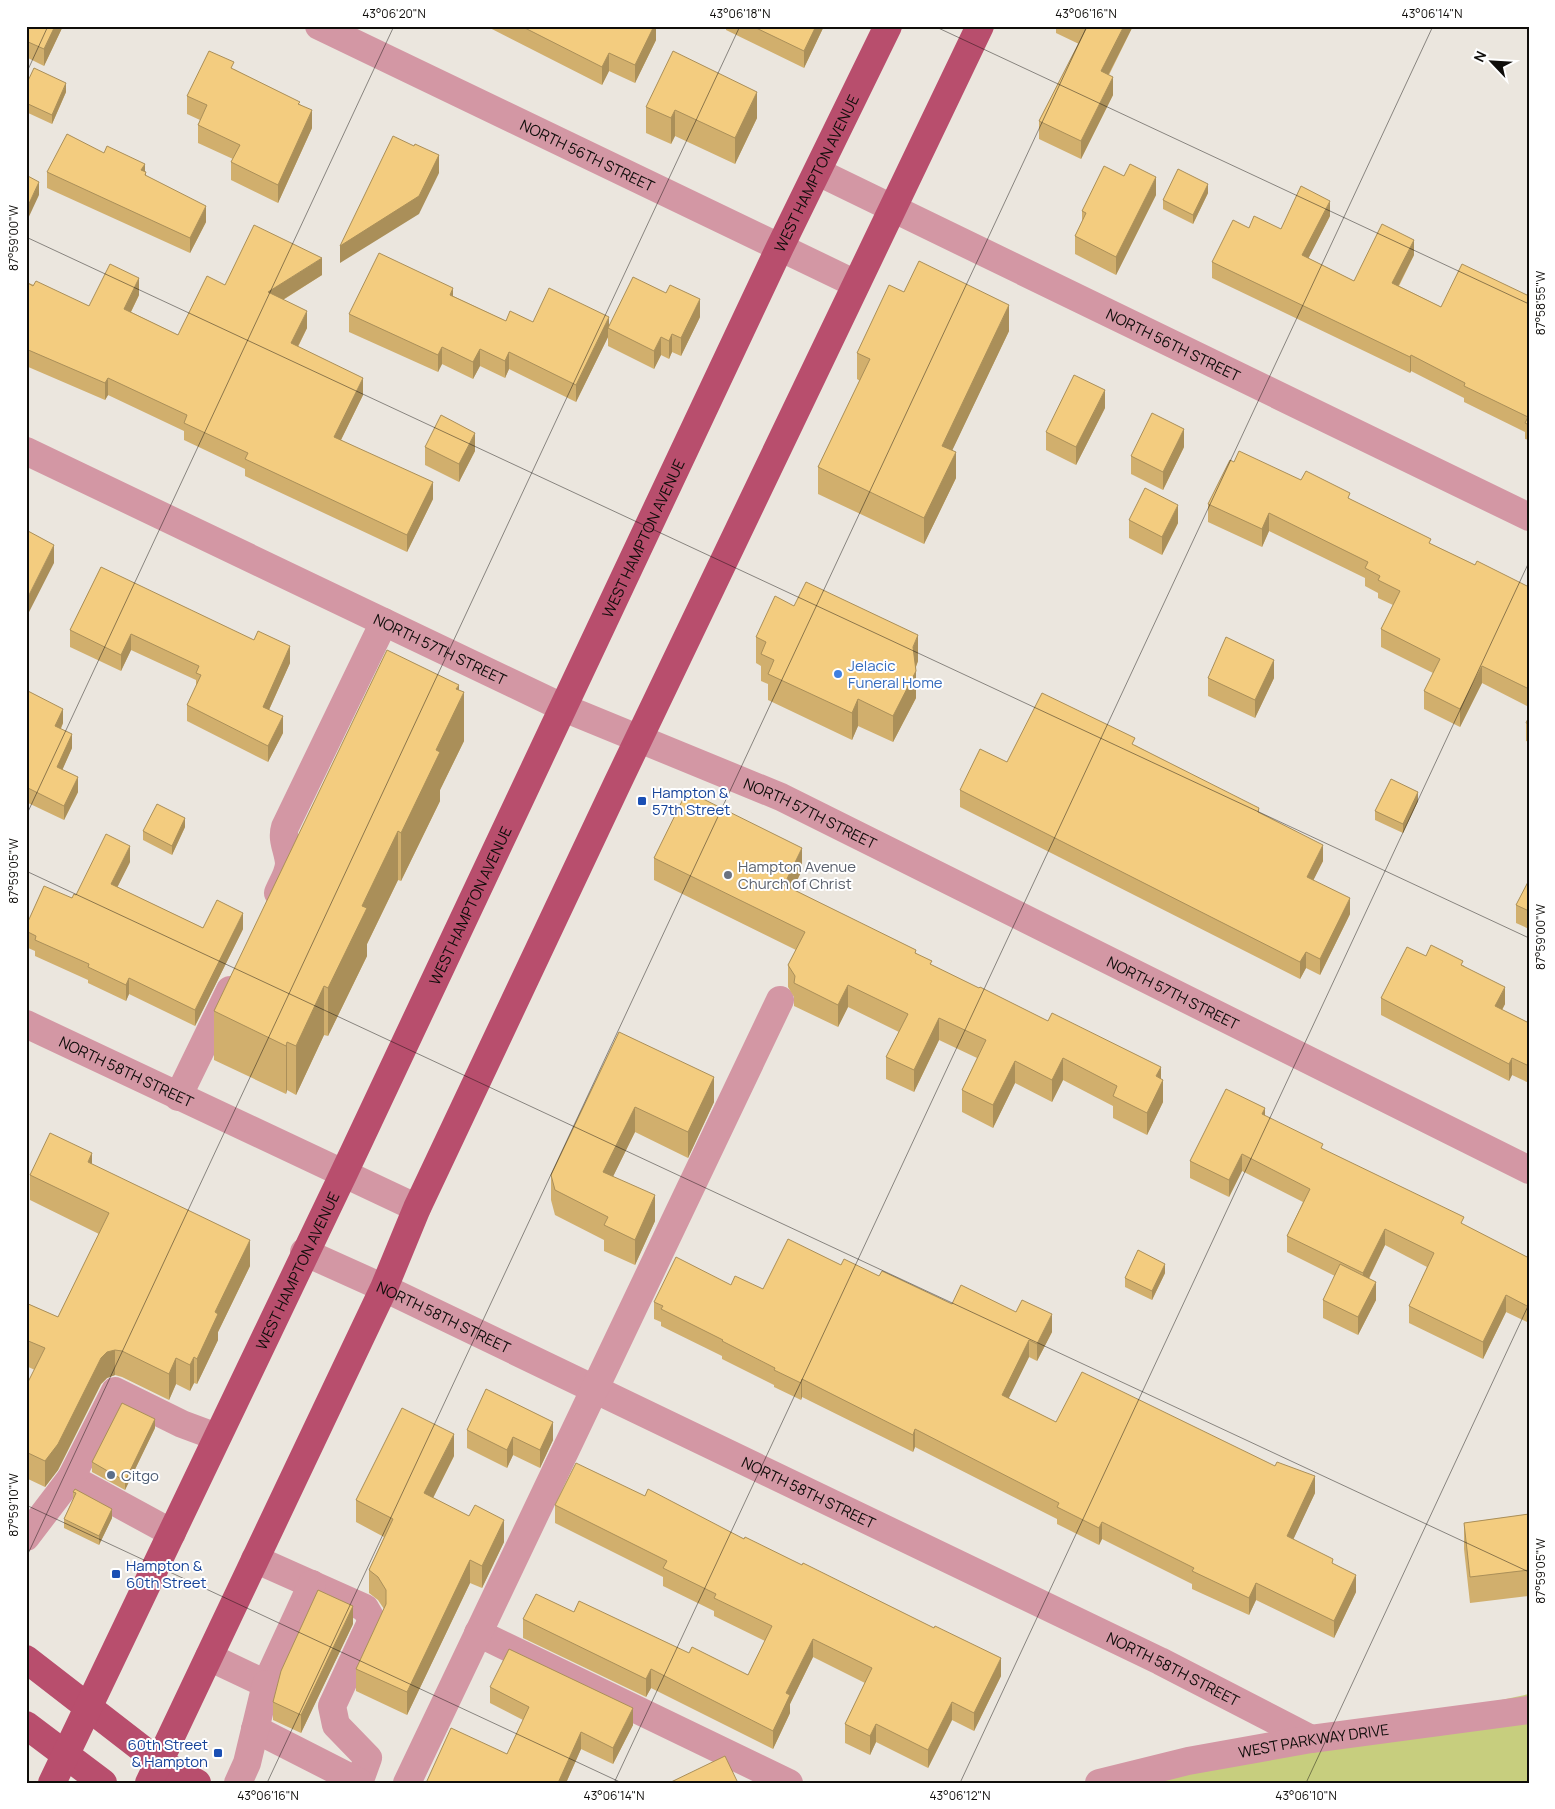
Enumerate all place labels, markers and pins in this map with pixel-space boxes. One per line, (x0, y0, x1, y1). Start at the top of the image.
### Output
place label: Jelacic Funeral Home (848, 655, 943, 693)
marker: Jelacic Funeral Home (832, 668, 844, 680)
place label: Hampton & 57th Street (652, 782, 730, 820)
marker: Hampton & 57th Street (636, 795, 648, 807)
place label: Hampton Avenue Church of Christ (738, 856, 856, 894)
marker: Hampton Avenue Church of Christ (722, 869, 734, 881)
place label: Citgo (121, 1465, 159, 1486)
marker: Citgo (105, 1469, 117, 1481)
place label: Hampton & 60th Street (126, 1555, 206, 1593)
marker: Hampton & 60th Street (110, 1568, 122, 1580)
place label: 60th Street & Hampton (128, 1734, 208, 1772)
marker: 60th Street & Hampton (212, 1747, 224, 1759)

